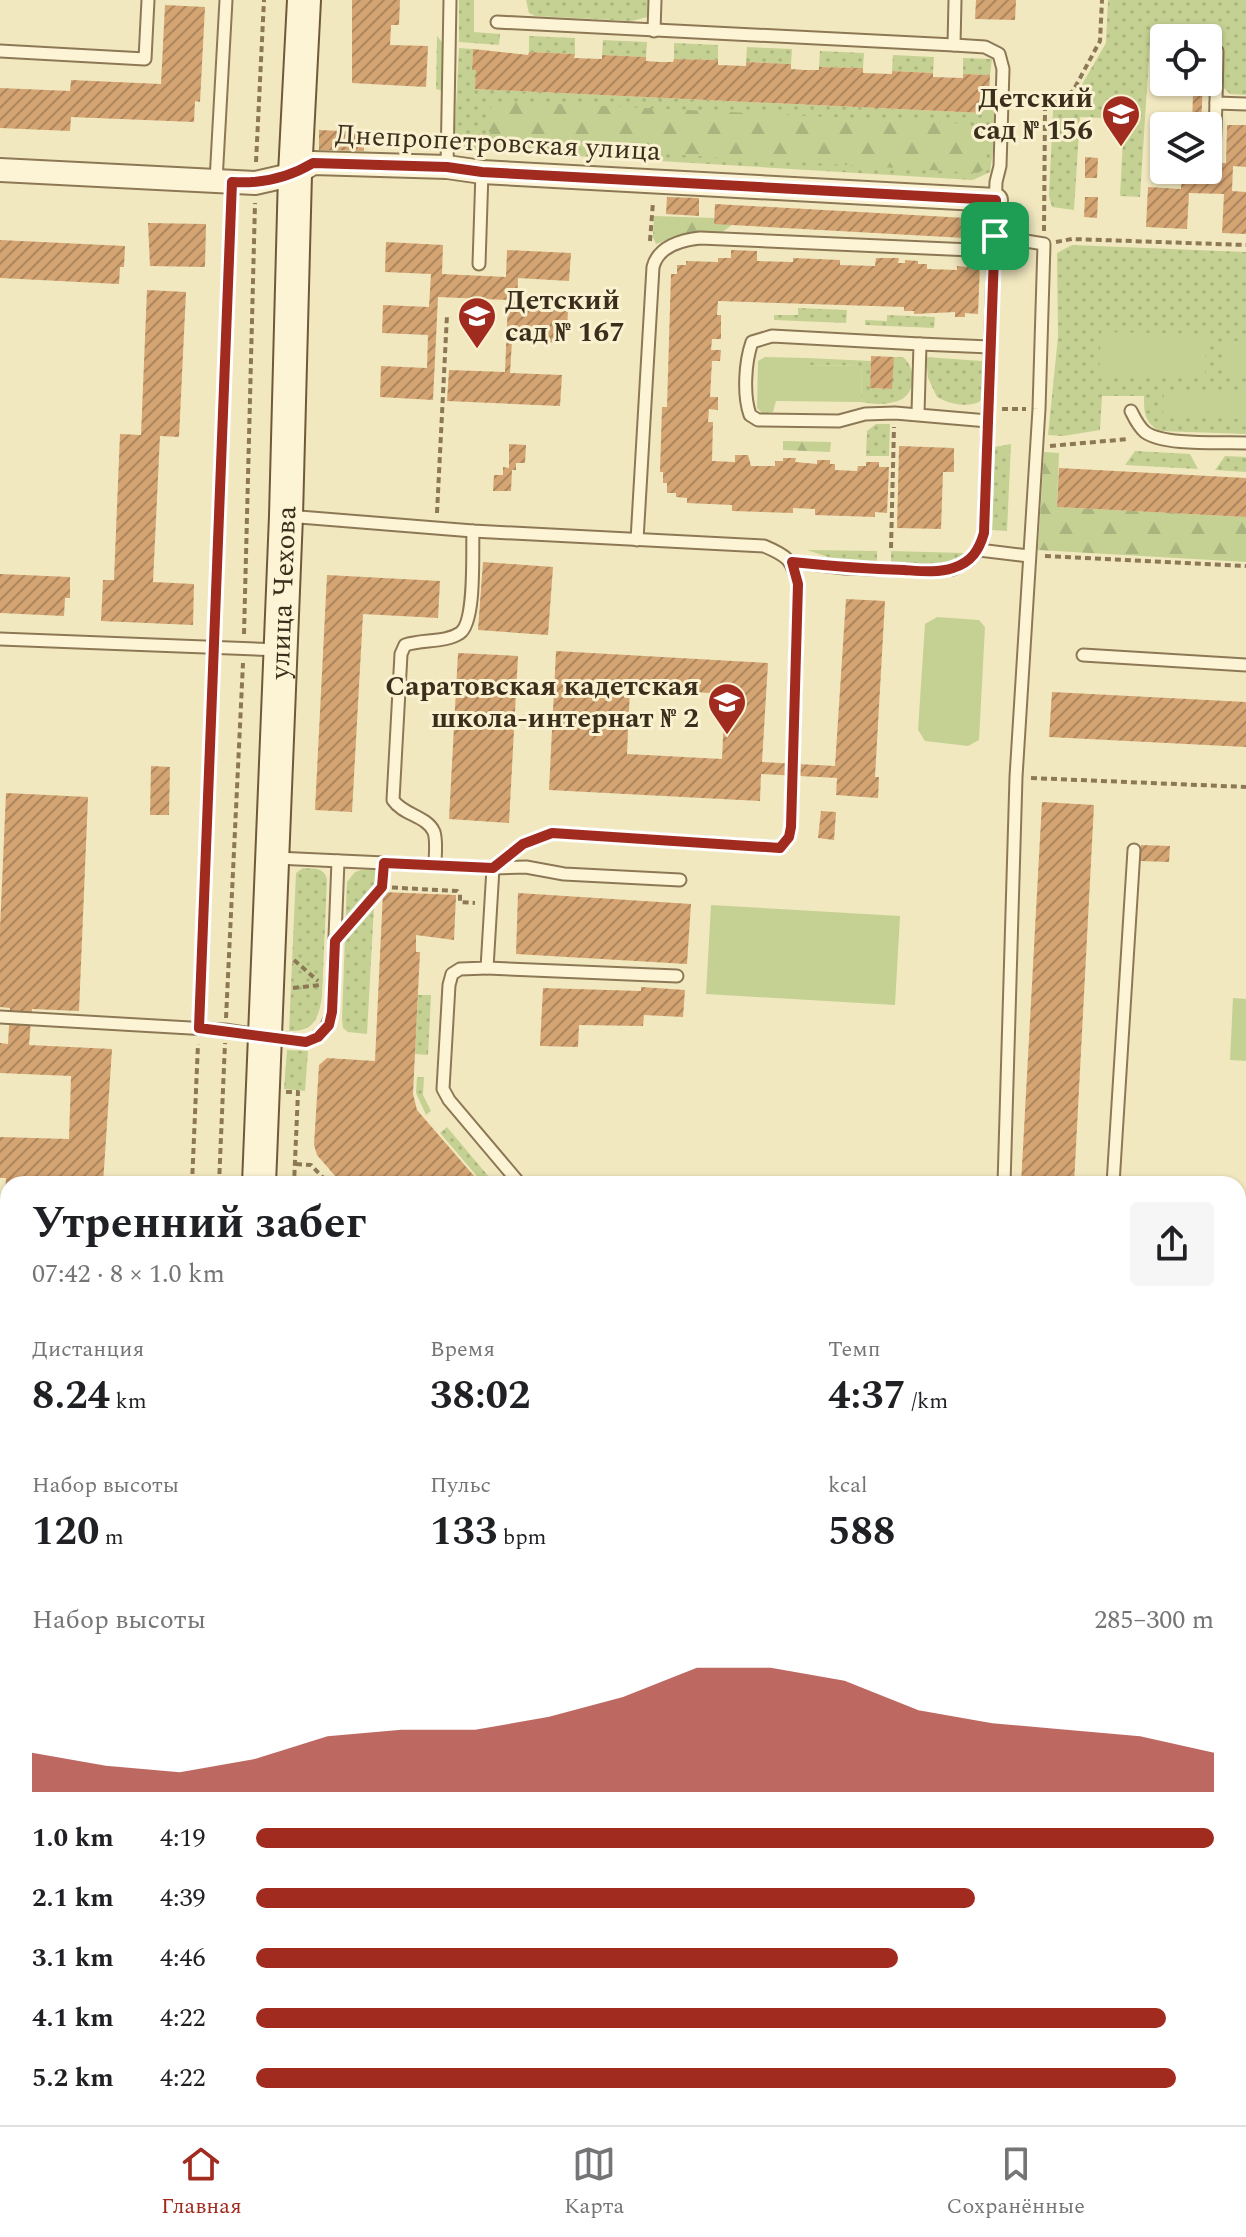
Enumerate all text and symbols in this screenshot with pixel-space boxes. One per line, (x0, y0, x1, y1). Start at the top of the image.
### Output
map controls (1150, 24, 1222, 184)
button: locate (1150, 24, 1222, 96)
place label: Детский сад № 156 (973, 77, 1093, 152)
school or university icon: Детский сад № 156 (1100, 93, 1142, 148)
button: layers (1150, 112, 1222, 184)
street label: Днепропетровская улица (334, 113, 662, 173)
pin (961, 202, 1029, 270)
icon: arrive (973, 214, 1017, 258)
place label: Детский сад № 167 (505, 279, 625, 354)
school or university icon: Детский сад № 167 (456, 295, 498, 350)
street label: улица Чехова (258, 505, 308, 681)
place label: Саратовская кадетская школа-интернат № 2 (385, 665, 699, 740)
school or university icon: Саратовская кадетская школа-интернат № 2 (706, 681, 748, 736)
text: Утренний забег (32, 1190, 366, 1257)
button: share (1130, 1202, 1214, 1286)
text: 07:42 · 8 × 1.0 km (32, 1254, 225, 1294)
text: Дистанция (32, 1333, 144, 1366)
text: Время (430, 1333, 495, 1366)
text: Темп (828, 1333, 881, 1366)
text: 8.24 (32, 1366, 110, 1427)
text: 38:02 (430, 1366, 530, 1427)
text: 4:37 (828, 1366, 906, 1427)
text: km (110, 1385, 147, 1418)
text: /km (906, 1385, 948, 1418)
text: Набор высоты (32, 1469, 179, 1502)
text: Пульс (430, 1469, 491, 1502)
text: kcal (828, 1469, 868, 1502)
text: 120 (32, 1502, 99, 1563)
text: 133 (430, 1502, 497, 1563)
text: 588 (828, 1502, 895, 1563)
text: m (99, 1521, 124, 1554)
text: bpm (497, 1521, 547, 1554)
text: Набор высоты (32, 1600, 206, 1640)
text: 285–300 m (1094, 1600, 1214, 1640)
text: 1.0 km (32, 1818, 114, 1858)
text: 4:19 (160, 1818, 206, 1858)
text: 2.1 km (32, 1878, 114, 1918)
text: 4:39 (160, 1878, 206, 1918)
text: 3.1 km (32, 1938, 114, 1978)
text: 4:46 (160, 1938, 206, 1978)
text: 4.1 km (32, 1998, 114, 2038)
text: 4:22 (160, 1998, 206, 2038)
text: 5.2 km (32, 2058, 114, 2098)
text: 4:22 (160, 2058, 206, 2098)
tab: Главная (161, 2142, 242, 2223)
tab: Карта (564, 2142, 624, 2223)
tab: Сохранённые (946, 2142, 1085, 2223)

